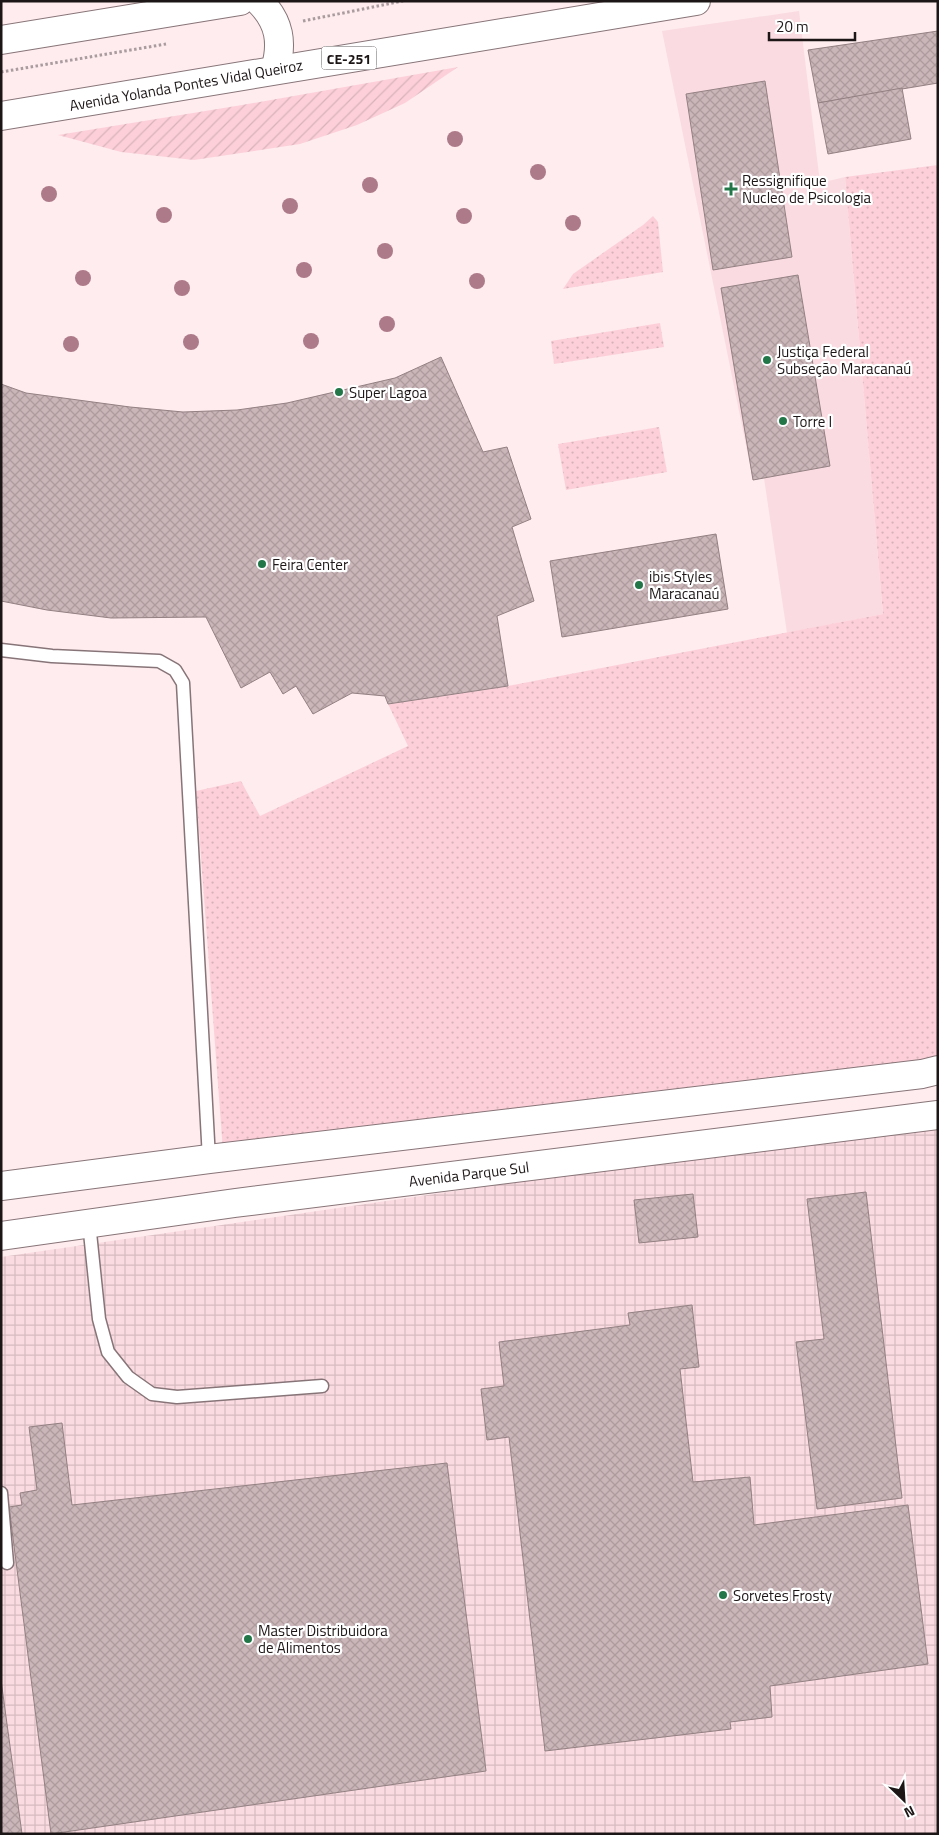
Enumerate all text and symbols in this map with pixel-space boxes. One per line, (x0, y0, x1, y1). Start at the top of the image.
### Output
scale bar (769, 10, 855, 42)
text: 20 m (776, 15, 809, 38)
road number: CE-251 (322, 46, 376, 70)
street label: Avenida Yolanda Pontes Vidal Queiroz (67, 53, 305, 117)
place label: Ressignifique Nucleo de Psicologia (742, 169, 872, 209)
marker: Ressignifique Nucleo de Psicologia (724, 182, 738, 196)
place label: Justiça Federal Subseção Maracanaú (777, 340, 911, 380)
marker: Justiça Federal Subseção Maracanaú (761, 354, 773, 366)
place label: Super Lagoa (349, 381, 427, 404)
marker: Super Lagoa (333, 386, 345, 398)
place label: Torre I (793, 410, 832, 433)
marker: Torre I (777, 415, 789, 427)
place label: Feira Center (272, 553, 348, 576)
marker: Feira Center (256, 558, 268, 570)
place label: ibis Styles Maracanaú (649, 565, 719, 605)
marker: ibis Styles Maracanaú (633, 579, 645, 591)
street label: Avenida Parque Sul (408, 1155, 530, 1193)
place label: Sorvetes Frosty (733, 1584, 832, 1607)
marker: Sorvetes Frosty (717, 1589, 729, 1601)
place label: Master Distribuidora de Alimentos (258, 1619, 388, 1659)
marker: Master Distribuidora de Alimentos (242, 1633, 254, 1645)
north arrow (879, 1775, 929, 1825)
text: N (901, 1801, 919, 1824)

